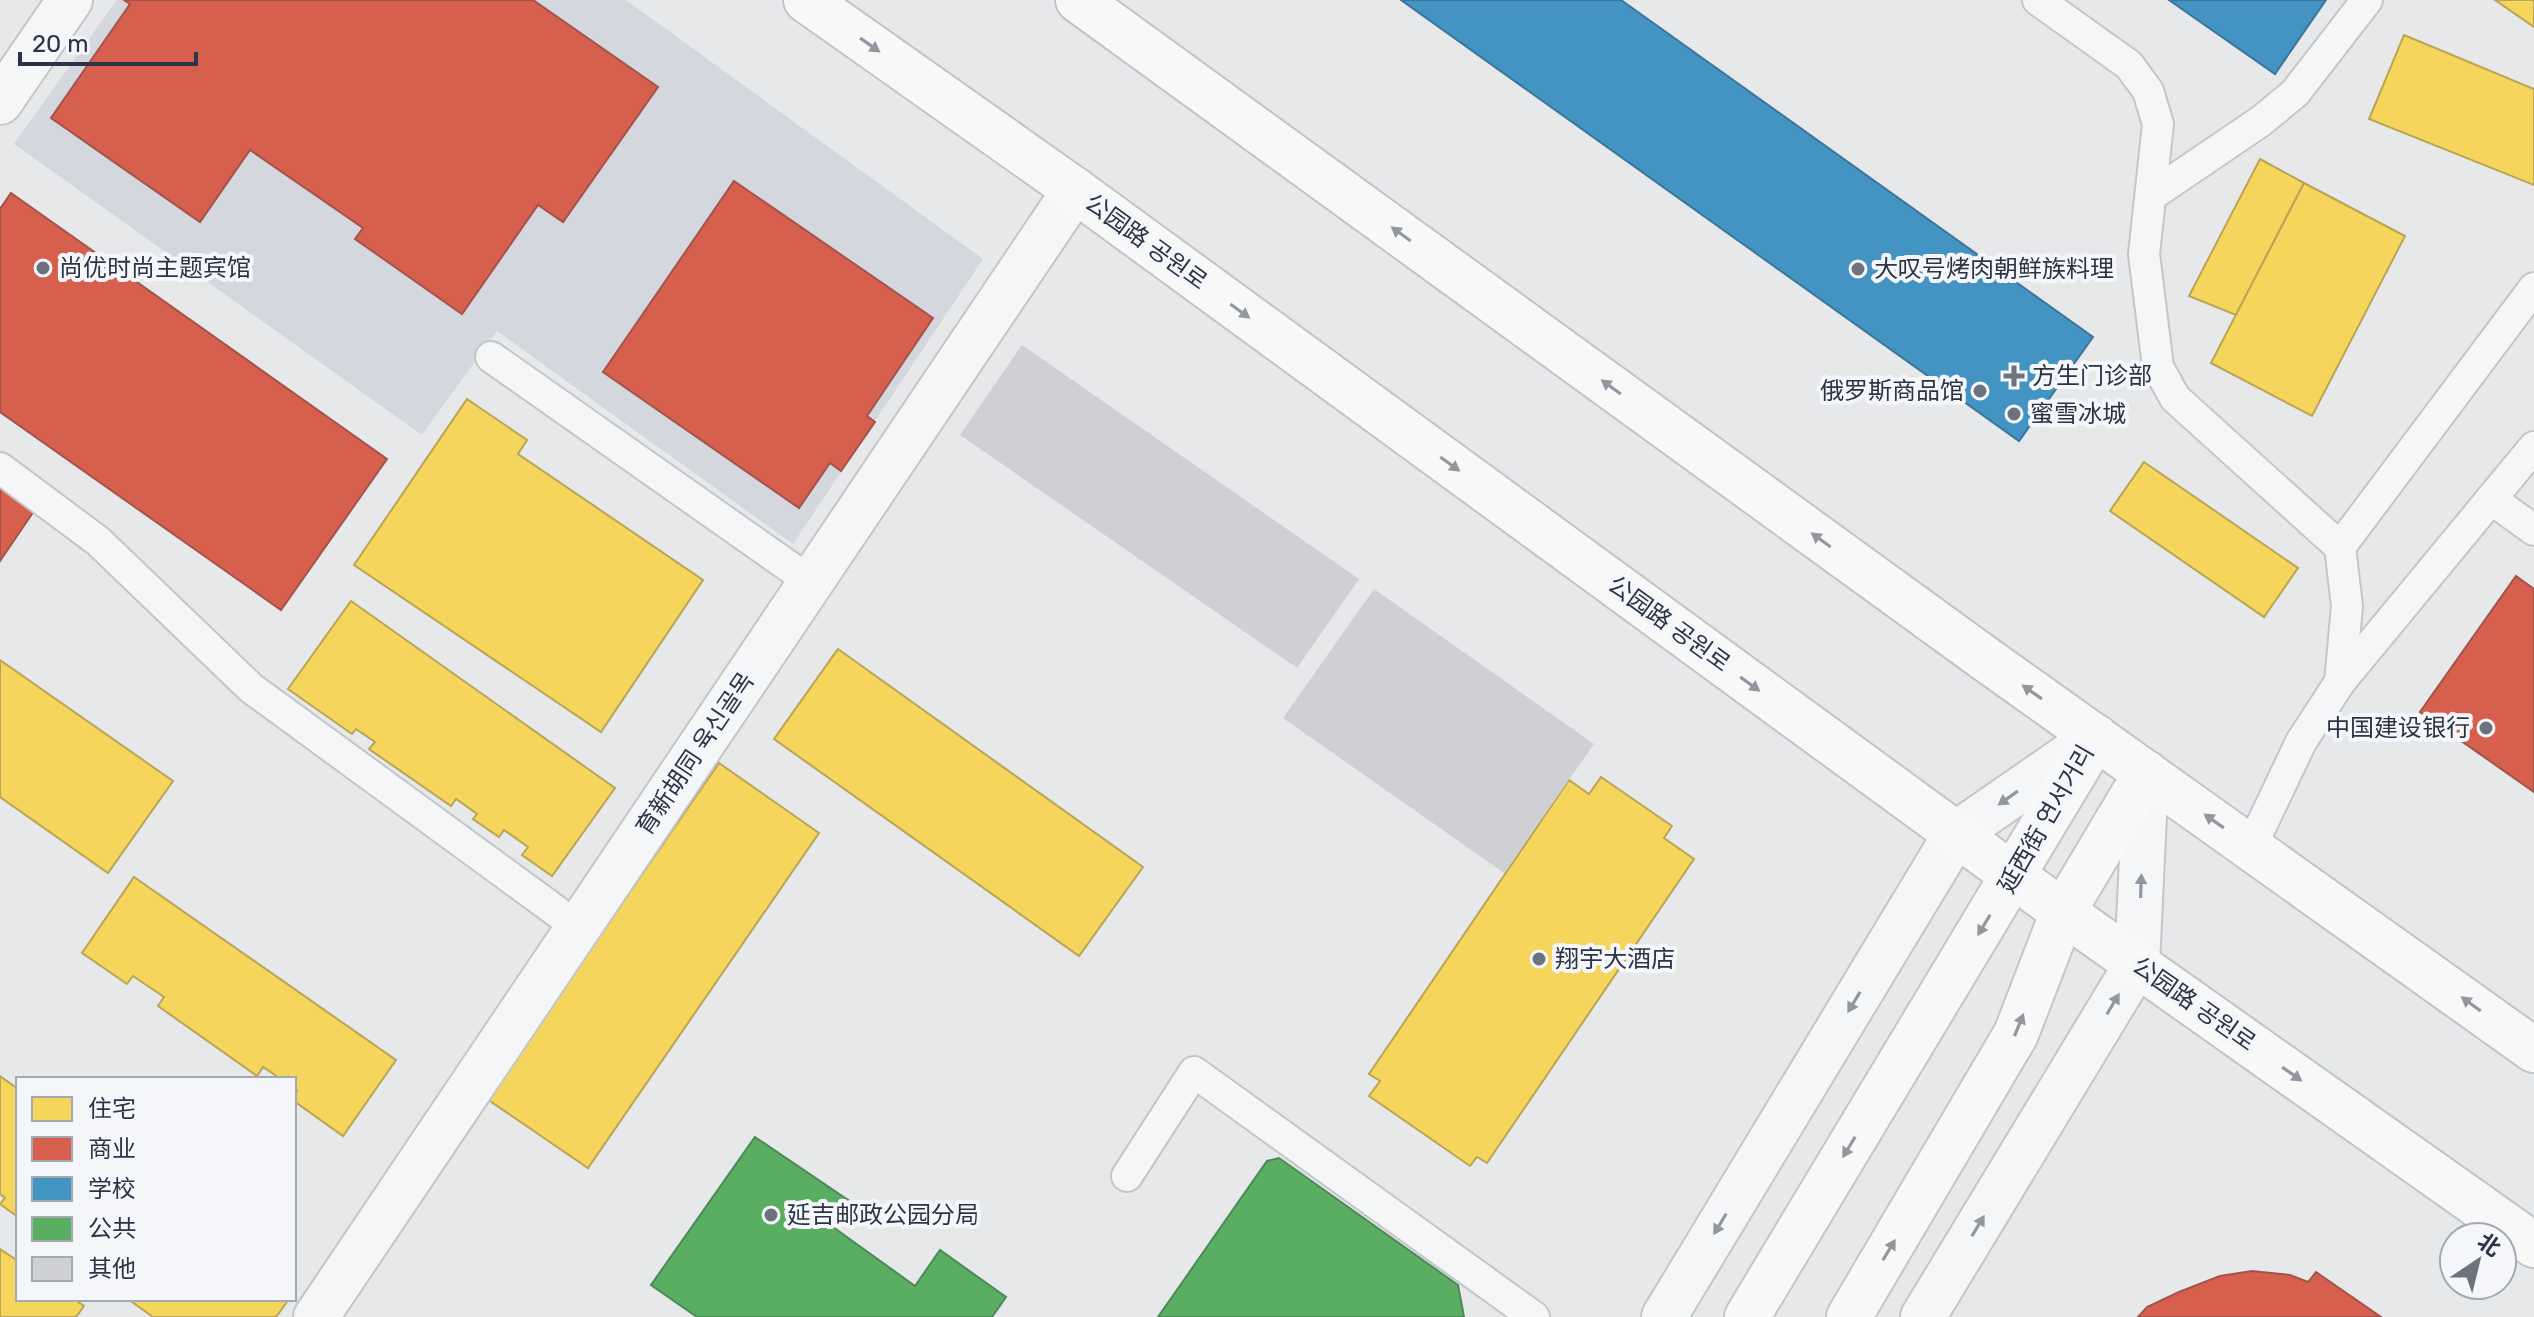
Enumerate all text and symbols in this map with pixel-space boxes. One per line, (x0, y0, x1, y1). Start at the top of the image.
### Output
scale bar (20, 16, 196, 66)
text: 20 m (32, 30, 89, 58)
one-way arrow (859, 37, 880, 52)
street label: 公园路 공원로 (1079, 188, 1213, 296)
one-way arrow (1390, 227, 1411, 242)
place label: 尚优时尚主题宾馆 (59, 254, 251, 282)
place label: 大叹号烤肉朝鲜族料理 (1874, 255, 2114, 283)
marker: 尚优时尚主题宾馆 (34, 259, 52, 277)
marker: 大叹号烤肉朝鲜族料理 (1849, 260, 1867, 278)
one-way arrow (1229, 303, 1251, 319)
place label: 方生门诊部 (2032, 362, 2152, 390)
marker: 方生门诊部 (2003, 365, 2025, 387)
place label: 俄罗斯商品馆 (1820, 377, 1964, 405)
one-way arrow (1600, 379, 1622, 395)
marker: 俄罗斯商品馆 (1971, 382, 1989, 400)
place label: 蜜雪冰城 (2030, 400, 2126, 428)
marker: 蜜雪冰城 (2005, 405, 2023, 423)
one-way arrow (1439, 456, 1461, 472)
one-way arrow (1811, 533, 1832, 548)
street label: 公园路 공원로 (1602, 570, 1736, 678)
street label: 育新胡同 육신골목 (630, 667, 760, 841)
one-way arrow (1740, 675, 1761, 691)
one-way arrow (2022, 685, 2043, 700)
place label: 中国建设银行 (2326, 714, 2470, 742)
marker: 中国建设银行 (2477, 719, 2495, 737)
street label: 延西街 연서거리 (1992, 740, 2100, 898)
one-way arrow (1998, 790, 2019, 805)
one-way arrow (2203, 814, 2224, 829)
one-way arrow (2134, 873, 2147, 898)
one-way arrow (1977, 914, 1991, 936)
place label: 翔宇大酒店 (1555, 945, 1675, 973)
marker: 翔宇大酒店 (1530, 950, 1548, 968)
street label: 公园路 공원로 (2127, 951, 2261, 1057)
one-way arrow (1848, 991, 1862, 1013)
one-way arrow (2106, 993, 2120, 1015)
one-way arrow (2460, 997, 2481, 1013)
one-way arrow (2013, 1013, 2026, 1037)
one-way arrow (2282, 1066, 2303, 1081)
legend (16, 1077, 296, 1301)
text: 住宅 (88, 1095, 136, 1123)
text: 商业 (88, 1135, 136, 1163)
one-way arrow (1843, 1136, 1857, 1158)
text: 学校 (88, 1175, 136, 1203)
place label: 延吉邮政公园分局 (787, 1201, 979, 1229)
marker: 延吉邮政公园分局 (762, 1206, 780, 1224)
one-way arrow (1713, 1213, 1727, 1235)
text: 公共 (88, 1215, 136, 1243)
one-way arrow (1971, 1215, 1985, 1237)
north arrow (2438, 1221, 2518, 1301)
text: 北 (2472, 1228, 2506, 1262)
one-way arrow (1882, 1239, 1896, 1261)
text: 其他 (88, 1255, 136, 1283)

